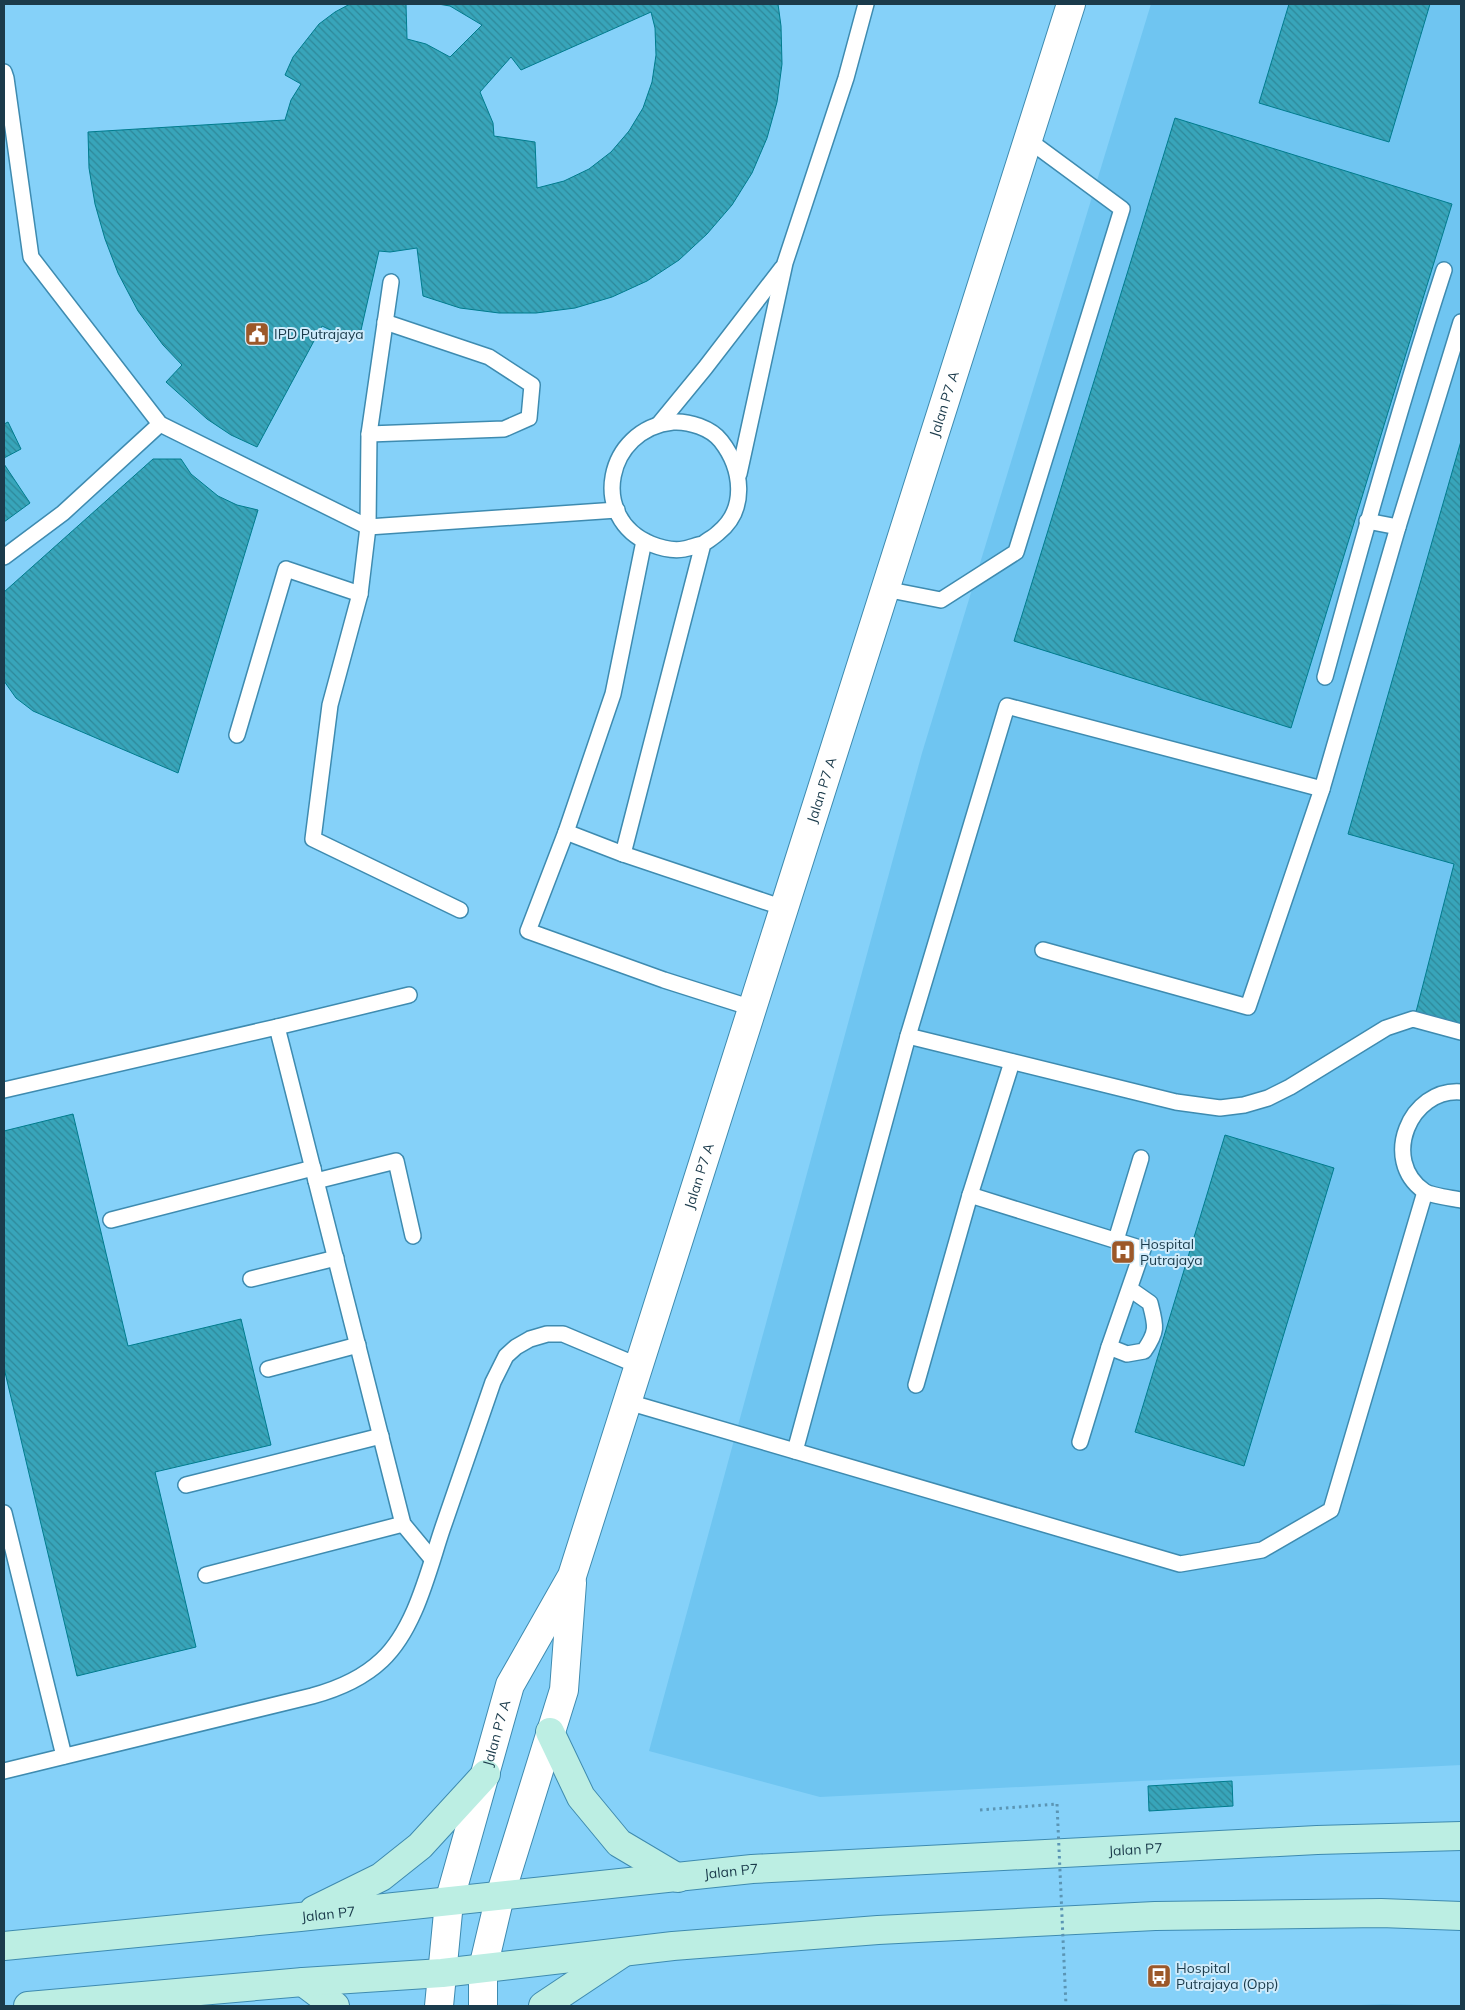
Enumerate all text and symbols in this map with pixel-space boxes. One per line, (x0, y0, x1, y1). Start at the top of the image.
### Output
public building icon: IPD Putrajaya (244, 321, 270, 347)
place label: IPD Putrajaya (274, 325, 364, 343)
street label: Jalan P7 A (925, 368, 963, 439)
street label: Jalan P7 A (803, 754, 841, 825)
street label: Jalan P7 A (680, 1140, 718, 1211)
place label: Hospital Putrajaya (1140, 1235, 1203, 1269)
hospital icon: Hospital Putrajaya (1110, 1239, 1136, 1265)
street label: Jalan P7 A (479, 1697, 515, 1768)
street label: Jalan P7 (1108, 1839, 1163, 1860)
street label: Jalan P7 (703, 1860, 759, 1883)
street label: Jalan P7 (301, 1902, 356, 1926)
place label: Hospital Putrajaya (Opp) (1176, 1959, 1279, 1993)
bus stop icon: Hospital Putrajaya (Opp) (1146, 1963, 1172, 1989)

